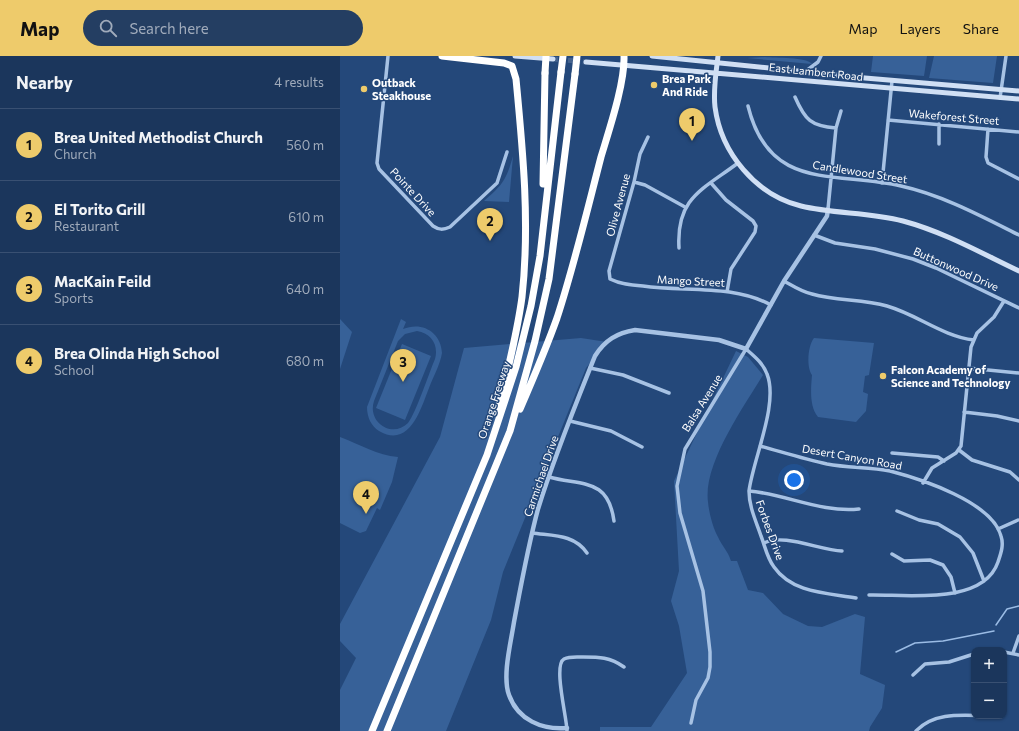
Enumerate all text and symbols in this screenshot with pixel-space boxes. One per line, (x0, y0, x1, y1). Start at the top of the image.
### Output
search box (83, 10, 363, 46)
text: Map (20, 17, 59, 40)
icon: search (97, 17, 119, 39)
text: Search here (129, 19, 209, 37)
text: Map (849, 20, 877, 37)
text: Layers (899, 20, 941, 37)
text: Share (963, 20, 999, 37)
street label: East Lambert Road (768, 60, 864, 83)
text: Nearby (16, 72, 73, 93)
place label: Brea Park And Ride (662, 72, 712, 98)
text: 4 results (274, 74, 324, 90)
place label: Outback Steakhouse (372, 76, 431, 102)
marker: Brea Park And Ride (649, 80, 659, 90)
marker: Outback Steakhouse (359, 84, 369, 94)
street label: Wakeforest Street (908, 106, 1001, 127)
pin: 1 (679, 108, 705, 141)
text: Brea United Methodist Church (54, 128, 263, 146)
text: 1 (26, 137, 32, 153)
text: 560 m (286, 137, 324, 153)
text: Church (54, 146, 96, 162)
street label: Candlewood Street (812, 158, 909, 185)
street label: Pointe Drive (388, 165, 439, 219)
street label: Olive Avenue (603, 172, 632, 238)
text: El Torito Grill (54, 200, 145, 218)
pin: 2 (477, 208, 503, 241)
text: 2 (25, 209, 33, 225)
text: 610 m (288, 209, 324, 225)
text: Restaurant (54, 218, 119, 234)
street label: Buttonwood Drive (912, 244, 1001, 293)
text: MacKain Feild (54, 272, 151, 290)
street label: Mango Street (657, 272, 726, 289)
text: 3 (25, 281, 33, 297)
text: 640 m (286, 281, 324, 297)
text: Sports (54, 290, 94, 306)
text: Brea Olinda High School (54, 344, 219, 362)
pin: 3 (390, 349, 416, 382)
text: 4 (25, 353, 33, 369)
text: 680 m (286, 353, 324, 369)
street label: Orange Freeway (475, 359, 512, 440)
text: School (54, 362, 94, 378)
place label: Falcon Academy of Science and Technology (891, 363, 1010, 389)
street label: Balsa Avenue (679, 371, 724, 434)
marker: Falcon Academy of Science and Technology (878, 371, 888, 381)
street label: Carmichael Drive (521, 433, 561, 518)
street label: Desert Canyon Road (801, 441, 903, 472)
your location (784, 470, 804, 490)
pin: 4 (353, 481, 379, 514)
street label: Forbes Drive (754, 498, 787, 562)
map controls (971, 647, 1007, 719)
button: + (971, 647, 1007, 683)
button: − (971, 683, 1007, 719)

